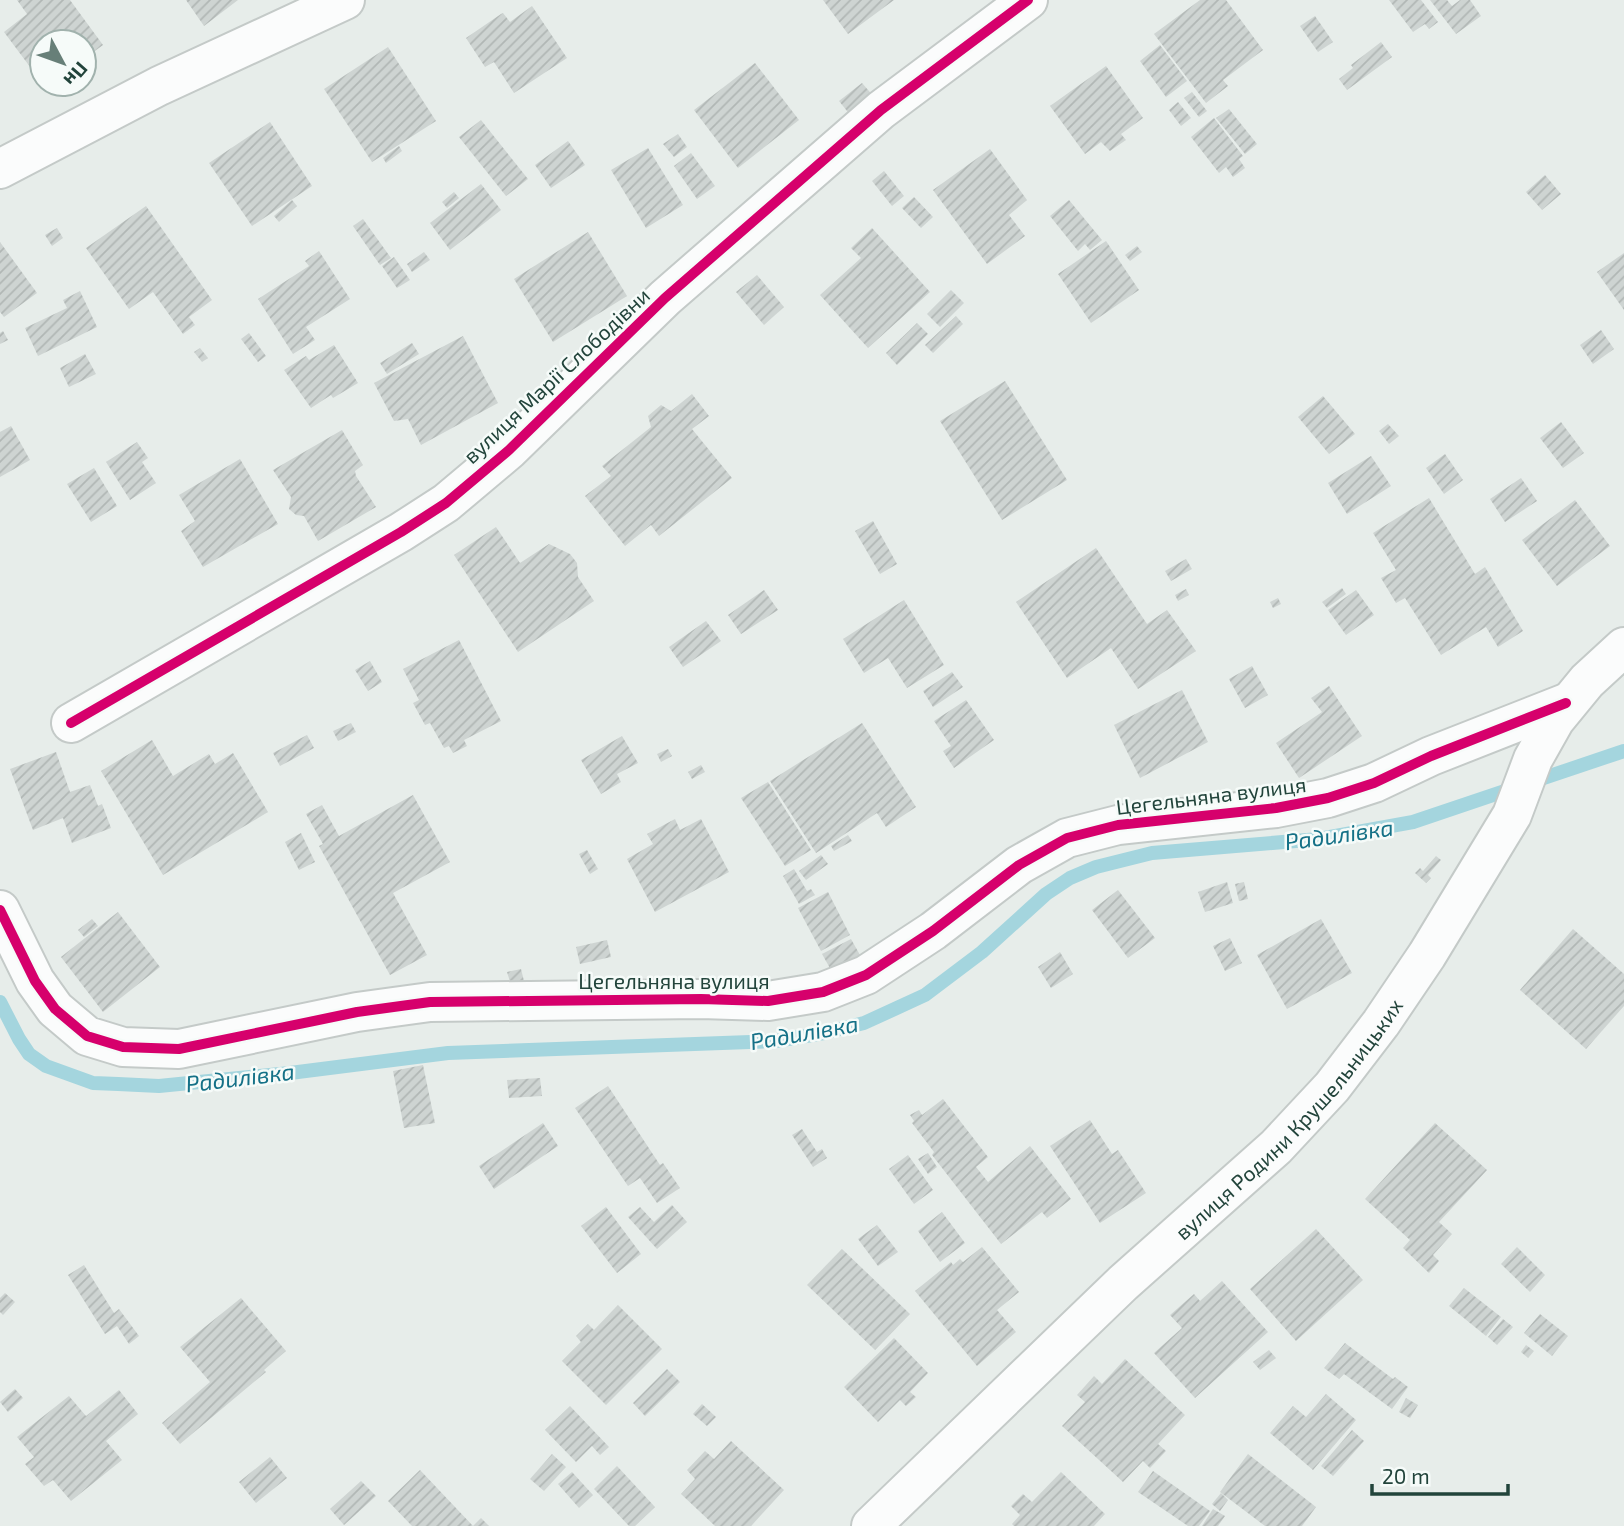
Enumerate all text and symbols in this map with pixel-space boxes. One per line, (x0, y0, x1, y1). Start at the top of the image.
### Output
north arrow (28, 28, 98, 98)
text: Пн (59, 58, 93, 91)
street label: вулиця Марії Слободівни (458, 282, 655, 469)
street label: Цегельняна вулиця (1114, 771, 1308, 820)
water label: Радилівка (1283, 813, 1395, 855)
street label: Цегельняна вулиця (578, 968, 770, 994)
street label: вулиця Родини Крушельницьких (1169, 993, 1407, 1244)
water label: Радилівка (748, 1009, 860, 1055)
water label: Радилівка (184, 1056, 296, 1098)
scale bar (1372, 1452, 1508, 1496)
text: 20 m (1382, 1463, 1430, 1488)

